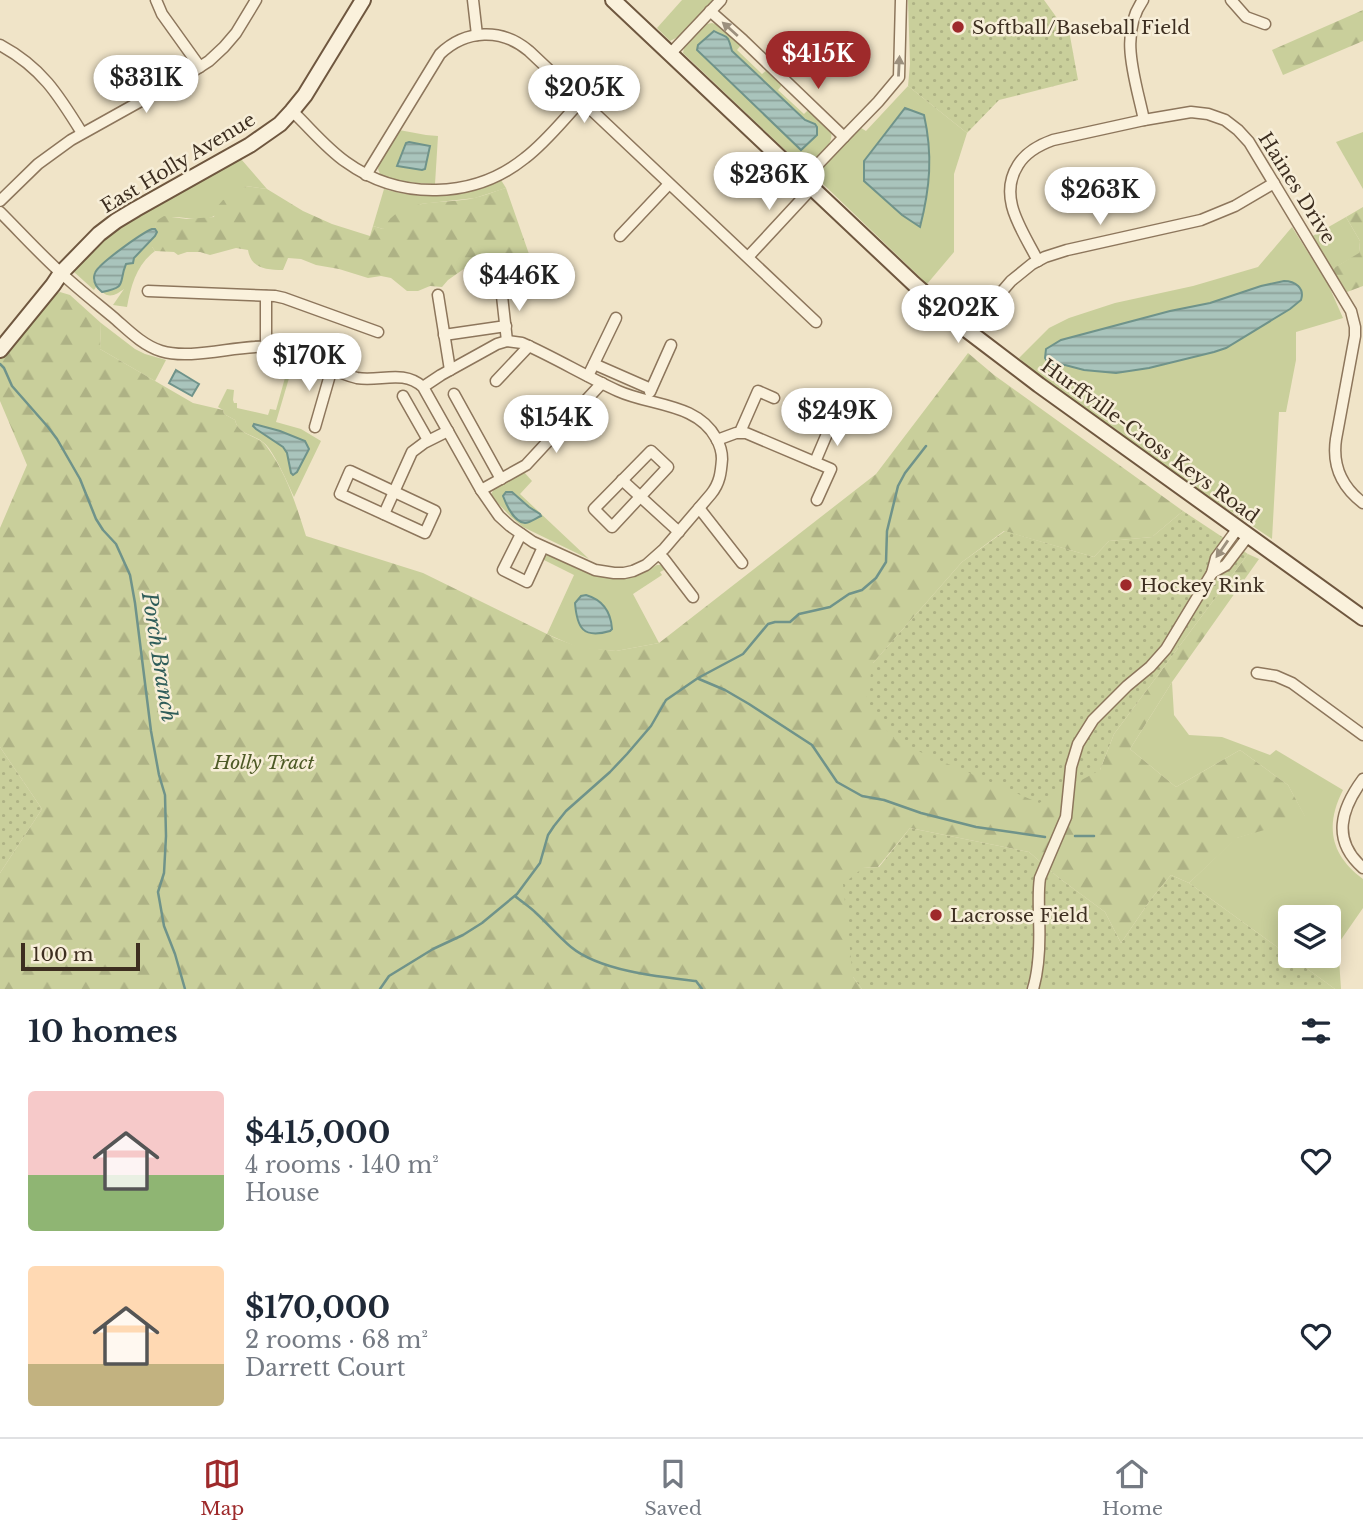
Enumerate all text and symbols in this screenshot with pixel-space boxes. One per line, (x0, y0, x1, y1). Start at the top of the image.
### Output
place label: Softball/Baseball Field (972, 16, 1190, 39)
marker: Softball/Baseball Field (950, 19, 966, 35)
one-way arrow (721, 21, 739, 37)
pin: $415K (769, 32, 867, 91)
text: $415K (782, 40, 854, 68)
pin: $331K (97, 55, 195, 115)
one-way arrow (894, 55, 905, 77)
text: $331K (109, 64, 183, 92)
pin: $205K (535, 66, 633, 125)
text: $205K (544, 74, 624, 102)
street label: East Holly Avenue (97, 108, 259, 218)
street label: Haines Drive (1254, 128, 1340, 248)
pin: $236K (720, 152, 818, 212)
text: $236K (730, 161, 808, 189)
pin: $263K (1051, 168, 1149, 227)
text: $263K (1061, 176, 1139, 204)
pin: $446K (470, 254, 568, 313)
text: $446K (479, 262, 559, 290)
pin: $202K (909, 286, 1007, 345)
text: $202K (917, 294, 999, 322)
pin: $170K (260, 334, 358, 393)
text: $170K (273, 342, 345, 370)
street label: Hurffville-Cross Keys Road (1037, 354, 1264, 528)
pin: $249K (788, 388, 886, 448)
pin: $154K (507, 396, 605, 455)
text: $249K (797, 397, 877, 425)
text: $154K (520, 404, 592, 432)
one-way arrow (1215, 540, 1229, 558)
place label: Hockey Rink (1140, 574, 1265, 597)
marker: Hockey Rink (1118, 577, 1134, 593)
water label: Porch Branch (136, 589, 182, 724)
park label: Holly Tract (213, 751, 314, 774)
place label: Lacrosse Field (950, 904, 1089, 927)
map controls (1278, 905, 1341, 968)
button: layers (1278, 905, 1341, 968)
marker: Lacrosse Field (928, 907, 944, 923)
scale bar (21, 940, 140, 972)
text: 100 m (32, 943, 93, 966)
icon: filters (1297, 1012, 1335, 1050)
text: 10 homes (28, 1013, 178, 1050)
text: $415,000 (245, 1114, 390, 1151)
icon: home (84, 1119, 168, 1203)
icon: heart (1297, 1142, 1335, 1180)
text: 4 rooms · 140 m² (245, 1151, 439, 1179)
text: House (245, 1179, 320, 1207)
text: $170,000 (245, 1289, 390, 1326)
icon: home (84, 1294, 168, 1378)
icon: heart (1297, 1317, 1335, 1355)
text: 2 rooms · 68 m² (245, 1326, 428, 1354)
text: Darrett Court (245, 1354, 405, 1382)
tab: Map (200, 1455, 244, 1520)
tab: Saved (645, 1455, 702, 1520)
tab: Home (1102, 1455, 1163, 1520)

